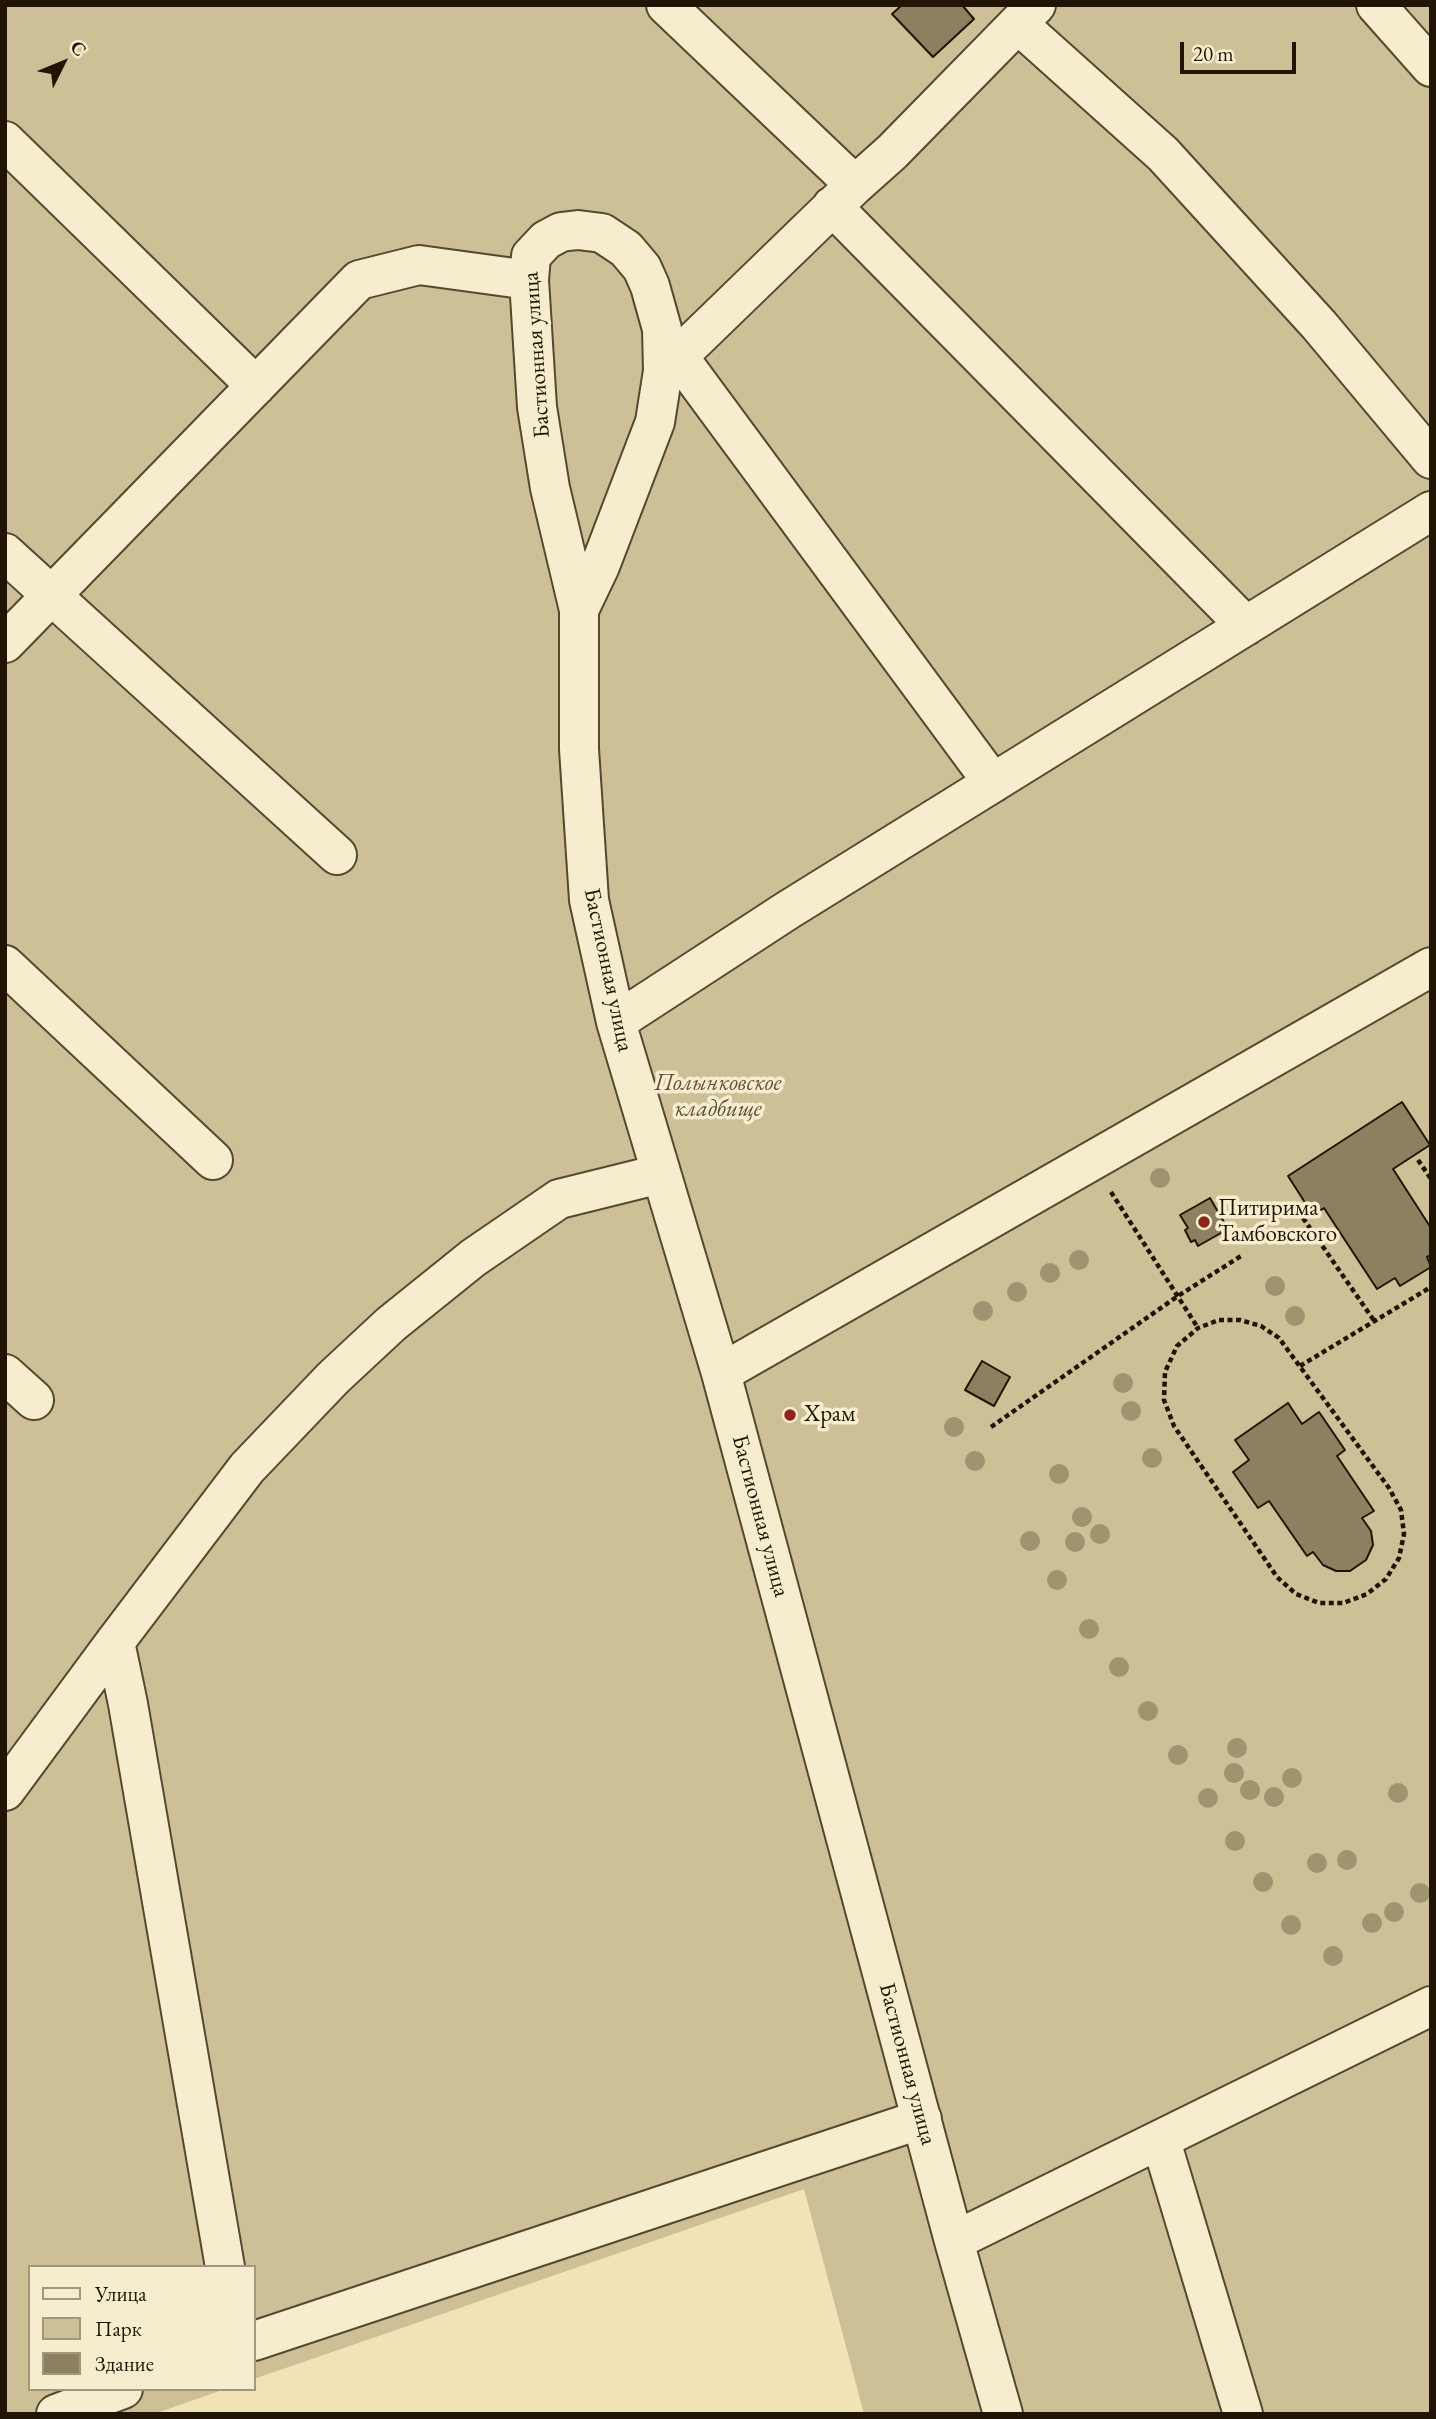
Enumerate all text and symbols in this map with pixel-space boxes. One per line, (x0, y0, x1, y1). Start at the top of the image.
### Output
north arrow (28, 28, 98, 98)
scale bar (1184, 28, 1300, 72)
text: С (65, 35, 92, 62)
text: 20 m (1193, 40, 1234, 67)
street label: Бастионная улица (517, 271, 557, 439)
street label: Бастионная улица (577, 886, 639, 1054)
park label: Полынковское кладбище (655, 1070, 781, 1124)
place label: Питирима Тамбовского (1218, 1195, 1337, 1249)
marker: Питирима Тамбовского (1196, 1214, 1212, 1230)
place label: Храм (804, 1401, 855, 1429)
marker: Храм (782, 1407, 798, 1423)
street label: Бастионная улица (725, 1432, 795, 1600)
street label: Бастионная улица (872, 1980, 942, 2148)
legend (28, 2265, 256, 2391)
text: Улица (95, 2280, 147, 2307)
text: Парк (95, 2315, 142, 2342)
text: Здание (95, 2350, 154, 2377)

